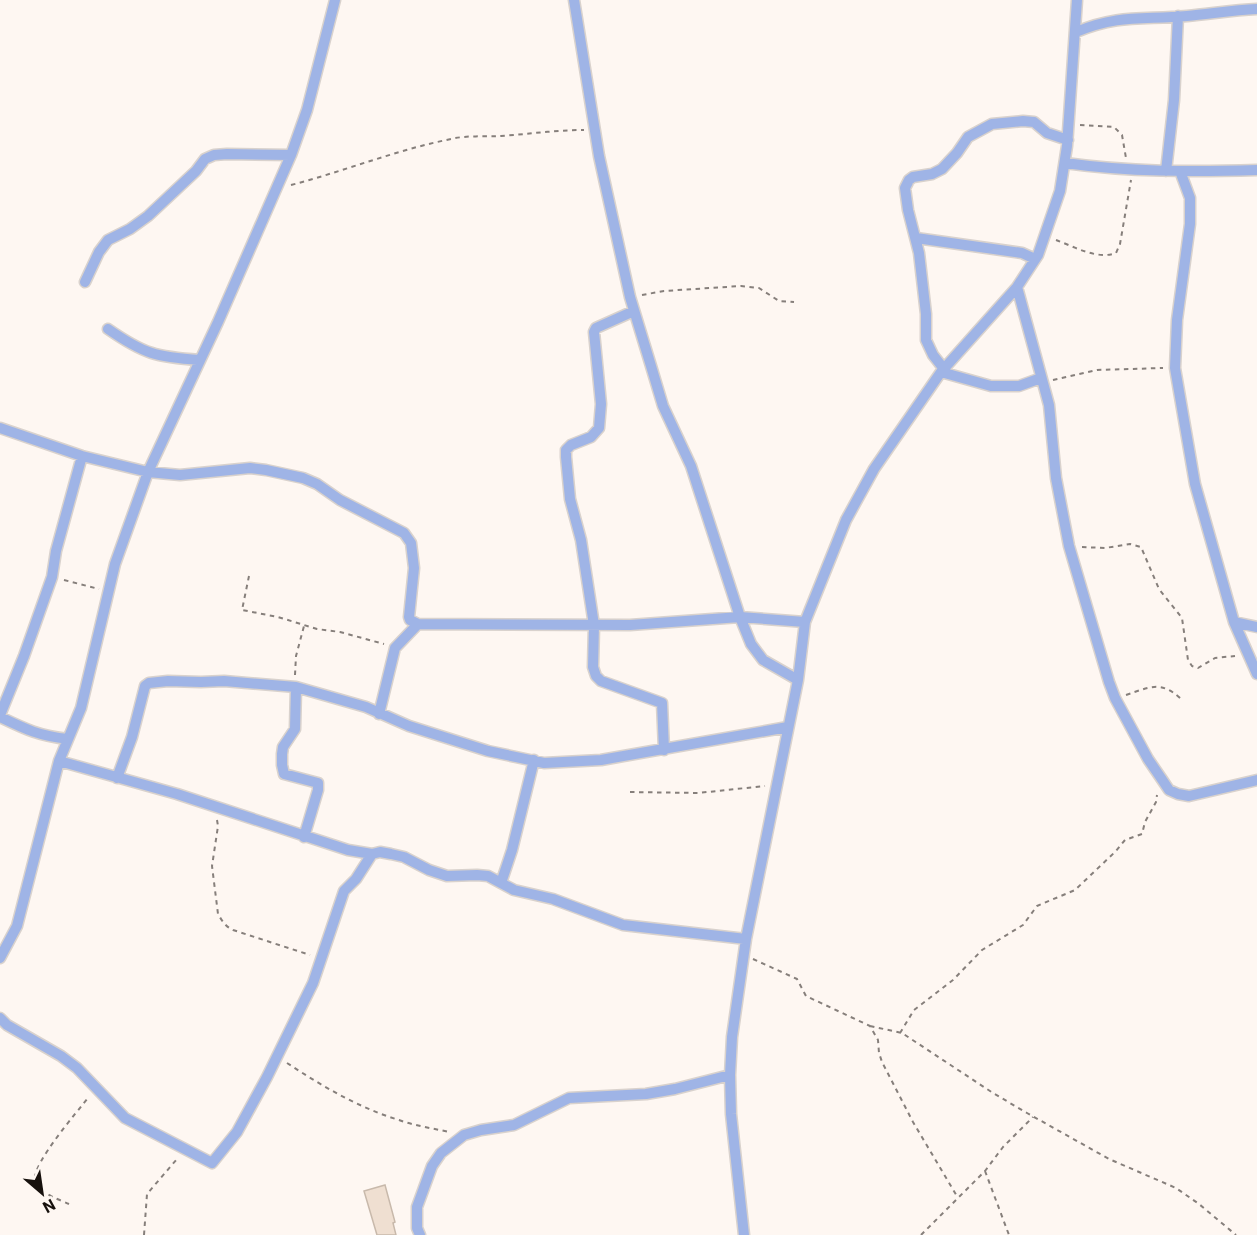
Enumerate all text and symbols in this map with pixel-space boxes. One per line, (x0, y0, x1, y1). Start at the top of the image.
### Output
north arrow (12, 1163, 72, 1223)
text: N (39, 1195, 59, 1217)

